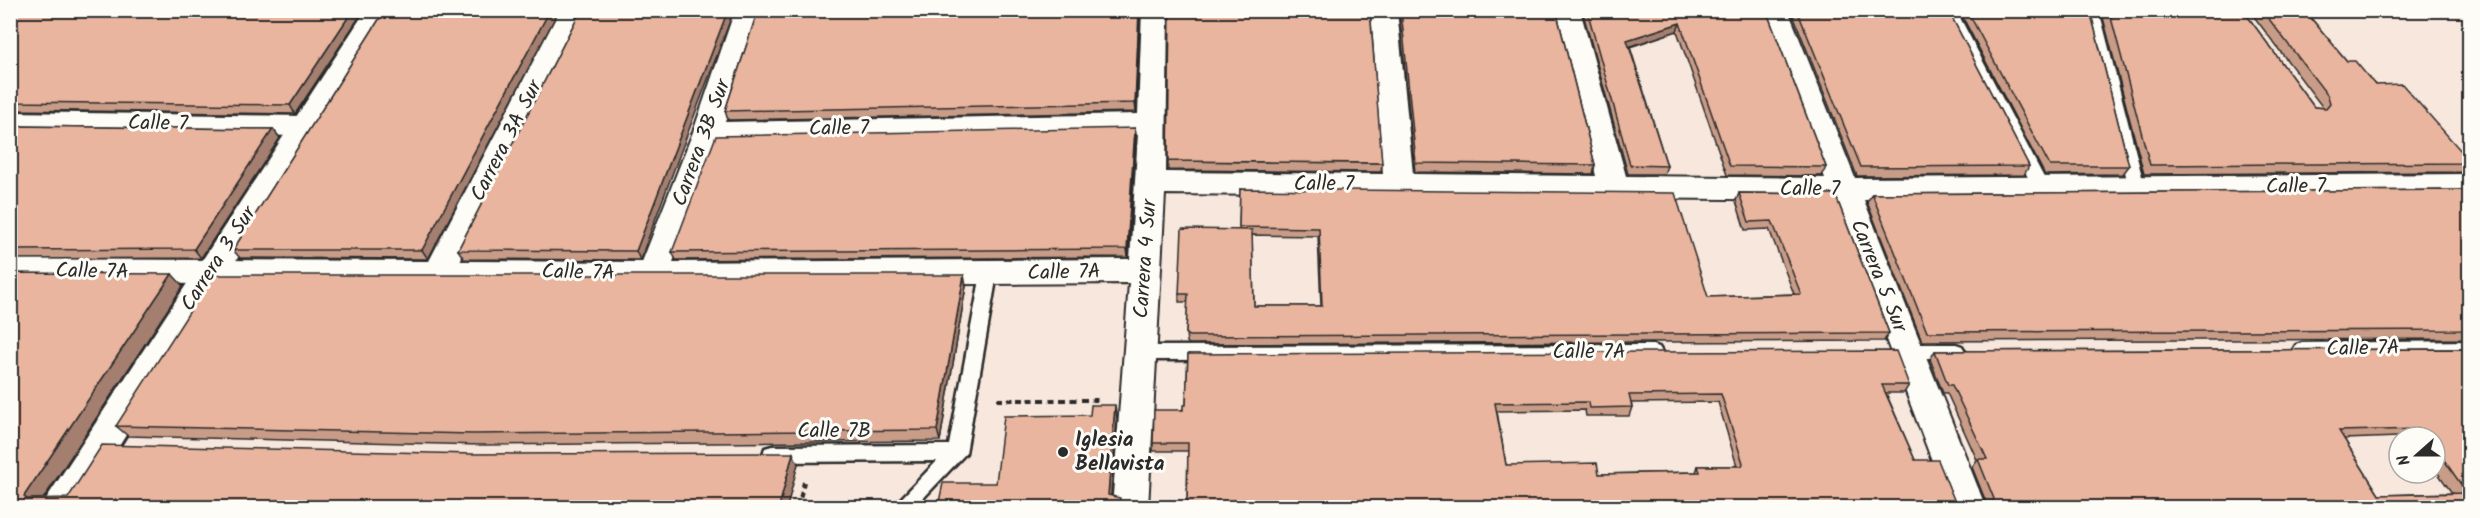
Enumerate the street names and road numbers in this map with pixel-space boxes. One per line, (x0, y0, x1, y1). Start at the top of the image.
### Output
street label: Carrera 3A Sur (462, 74, 552, 207)
street label: Carrera 3B Sur (664, 74, 741, 211)
street label: Calle 7 (128, 107, 190, 141)
street label: Calle 7 (809, 112, 871, 146)
street label: Calle 7 (1294, 168, 1355, 201)
street label: Calle 7 (2266, 170, 2328, 204)
street label: Calle 7 (1780, 173, 1841, 206)
street label: Carrera 4 Sur (1125, 197, 1167, 320)
street label: Carrera 3 Sur (173, 199, 266, 318)
street label: Carrera 5 Sur (1840, 215, 1916, 338)
street label: Calle 7A (55, 255, 129, 289)
street label: Calle 7A (541, 256, 615, 290)
street label: Calle 7A (1027, 256, 1101, 290)
street label: Calle 7A (2326, 332, 2400, 366)
street label: Calle 7A (1552, 336, 1626, 369)
street label: Calle 7B (797, 415, 871, 448)

